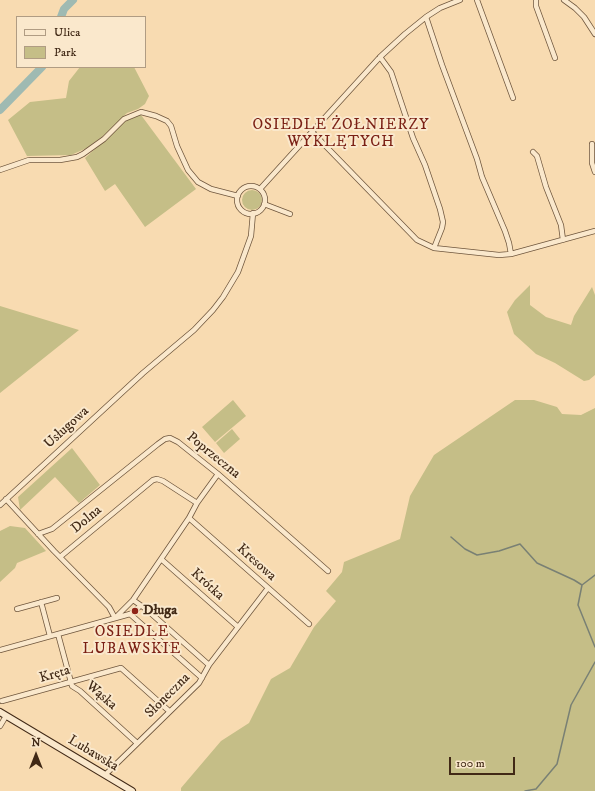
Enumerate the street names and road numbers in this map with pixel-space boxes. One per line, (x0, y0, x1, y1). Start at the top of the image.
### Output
street label: Usługowa (41, 403, 93, 453)
street label: Poprzeczna (183, 429, 243, 483)
street label: Dolna (68, 502, 106, 538)
street label: Kresowa (233, 541, 279, 585)
street label: Krótka (187, 566, 227, 604)
street label: Kręta (38, 663, 72, 687)
street label: Słoneczna (142, 670, 194, 722)
street label: Wąska (82, 678, 120, 714)
street label: Lubawska (65, 732, 121, 776)

